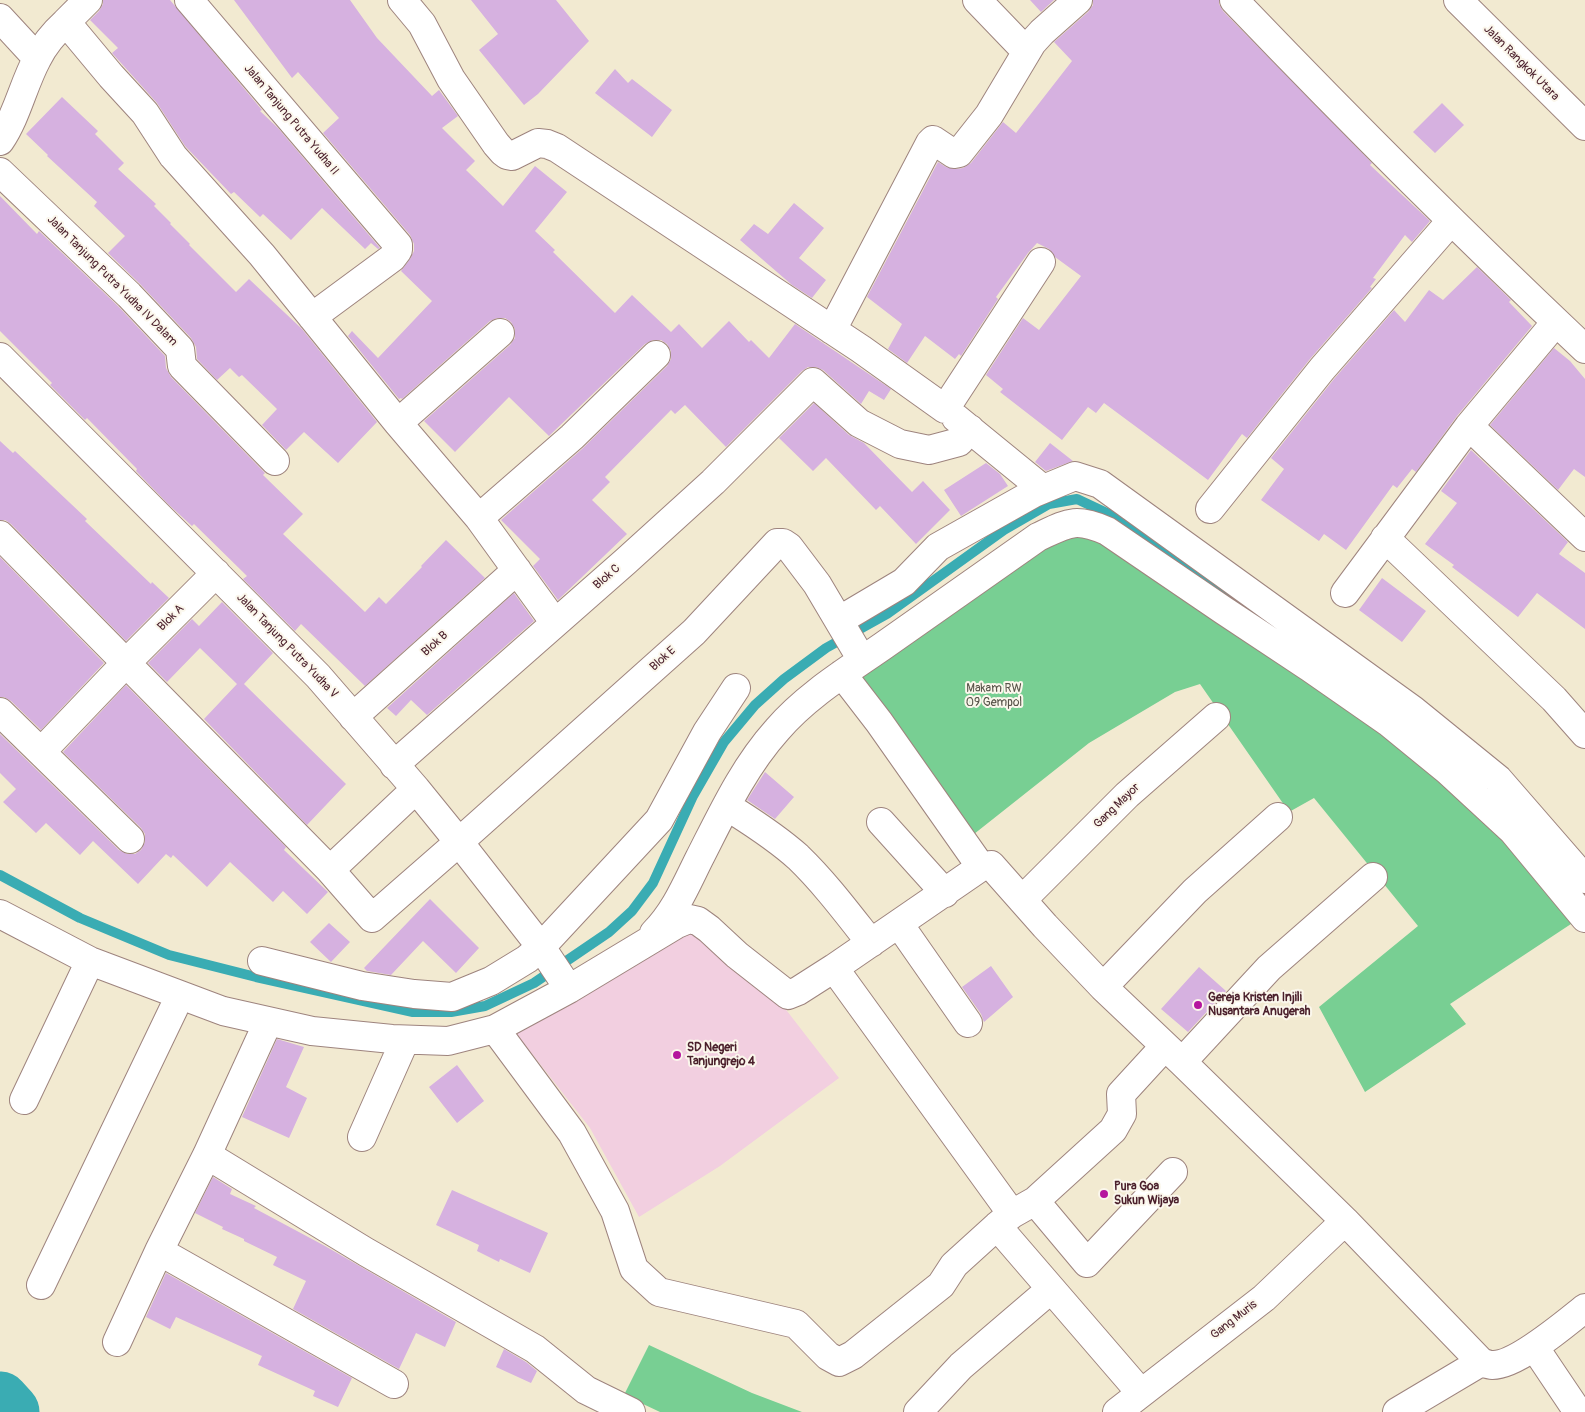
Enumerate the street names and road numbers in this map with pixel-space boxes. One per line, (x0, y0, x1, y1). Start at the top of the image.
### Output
street label: Jalan Rangkok Utara (1480, 22, 1562, 104)
street label: Jalan Tanjung Putra Yudha II (241, 62, 341, 178)
street label: Jalan Tanjung Putra Yudha IV Dalam (44, 213, 180, 349)
street label: Blok C (591, 561, 623, 593)
street label: Jalan Tanjung Putra Yudha V (233, 591, 341, 701)
street label: Blok A (155, 602, 187, 634)
street label: Blok B (419, 628, 451, 660)
street label: Blok E (647, 644, 679, 674)
street label: Gang Mayor (1091, 780, 1143, 832)
street label: Gang Muris (1208, 1297, 1260, 1343)

